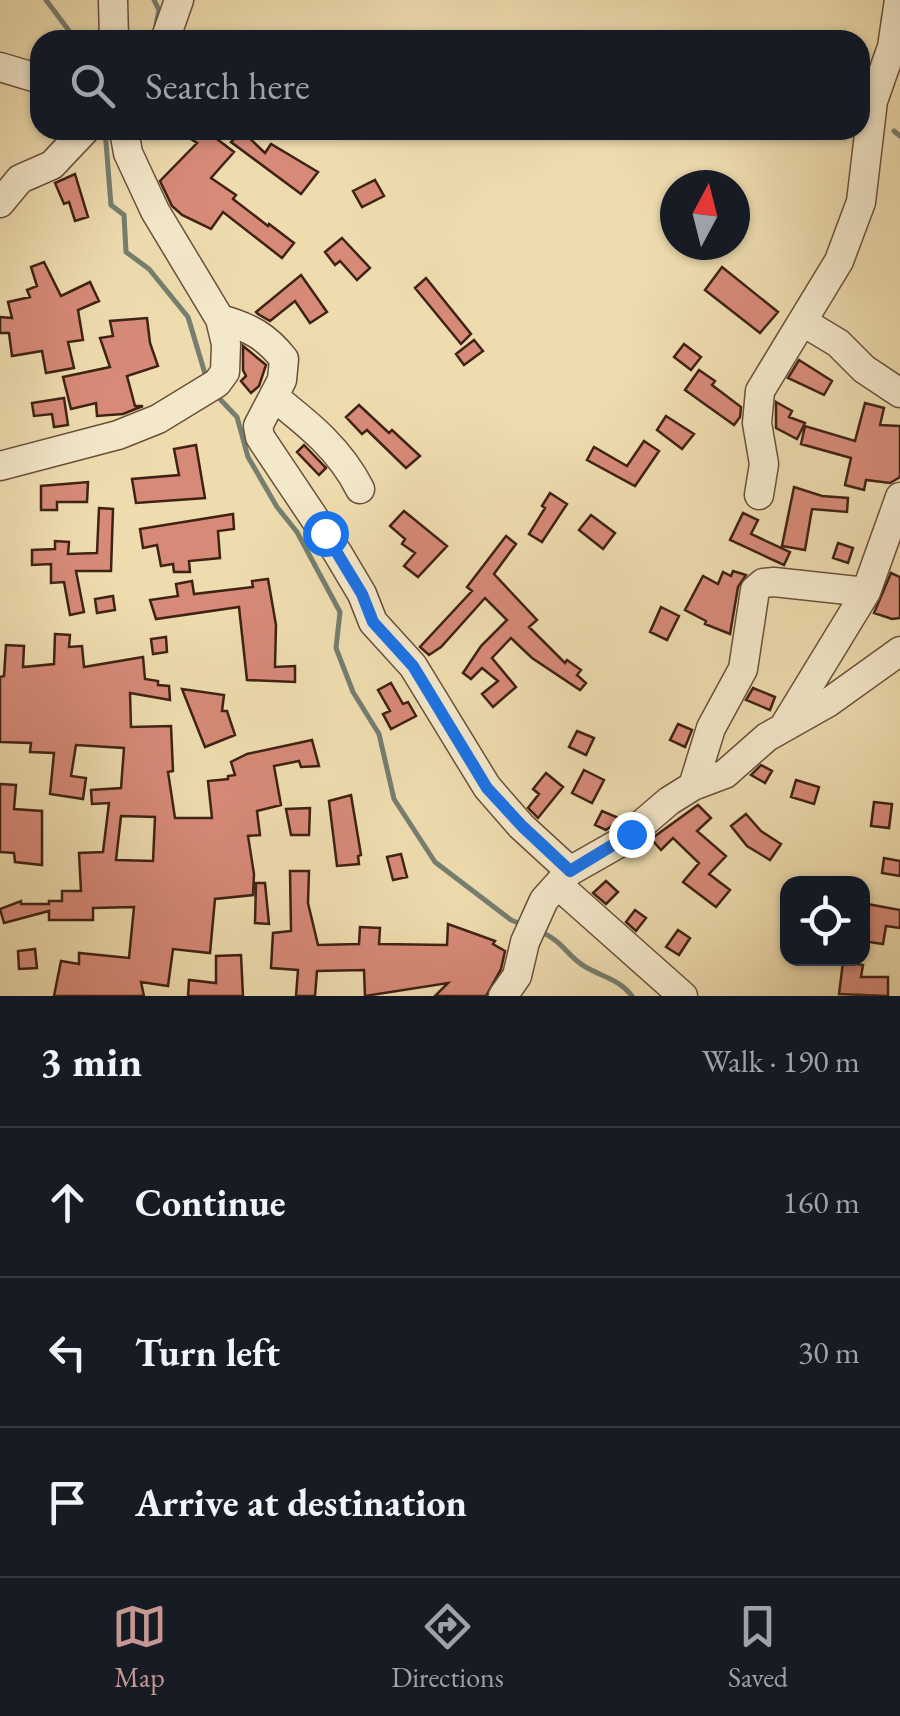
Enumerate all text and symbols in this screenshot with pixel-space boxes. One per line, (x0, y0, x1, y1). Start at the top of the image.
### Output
search box (30, 30, 870, 140)
icon: search (65, 58, 120, 113)
text: Search here (145, 61, 310, 110)
north arrow (660, 170, 750, 260)
route start (303, 511, 349, 557)
route end (609, 812, 655, 858)
map controls (780, 876, 870, 966)
button: locate (780, 876, 870, 966)
text: 3 min (40, 1034, 142, 1089)
text: Walk · 190 m (702, 1040, 860, 1082)
icon: ahead (40, 1175, 95, 1230)
text: Continue (135, 1178, 286, 1227)
text: 160 m (783, 1181, 860, 1223)
icon: left (40, 1325, 95, 1380)
text: Turn left (135, 1328, 280, 1377)
text: 30 m (798, 1331, 860, 1373)
icon: arrive (40, 1475, 95, 1530)
text: Arrive at destination (135, 1478, 467, 1527)
tab: Map (112, 1599, 167, 1695)
tab: Directions (391, 1599, 504, 1695)
tab: Saved (728, 1599, 788, 1695)

